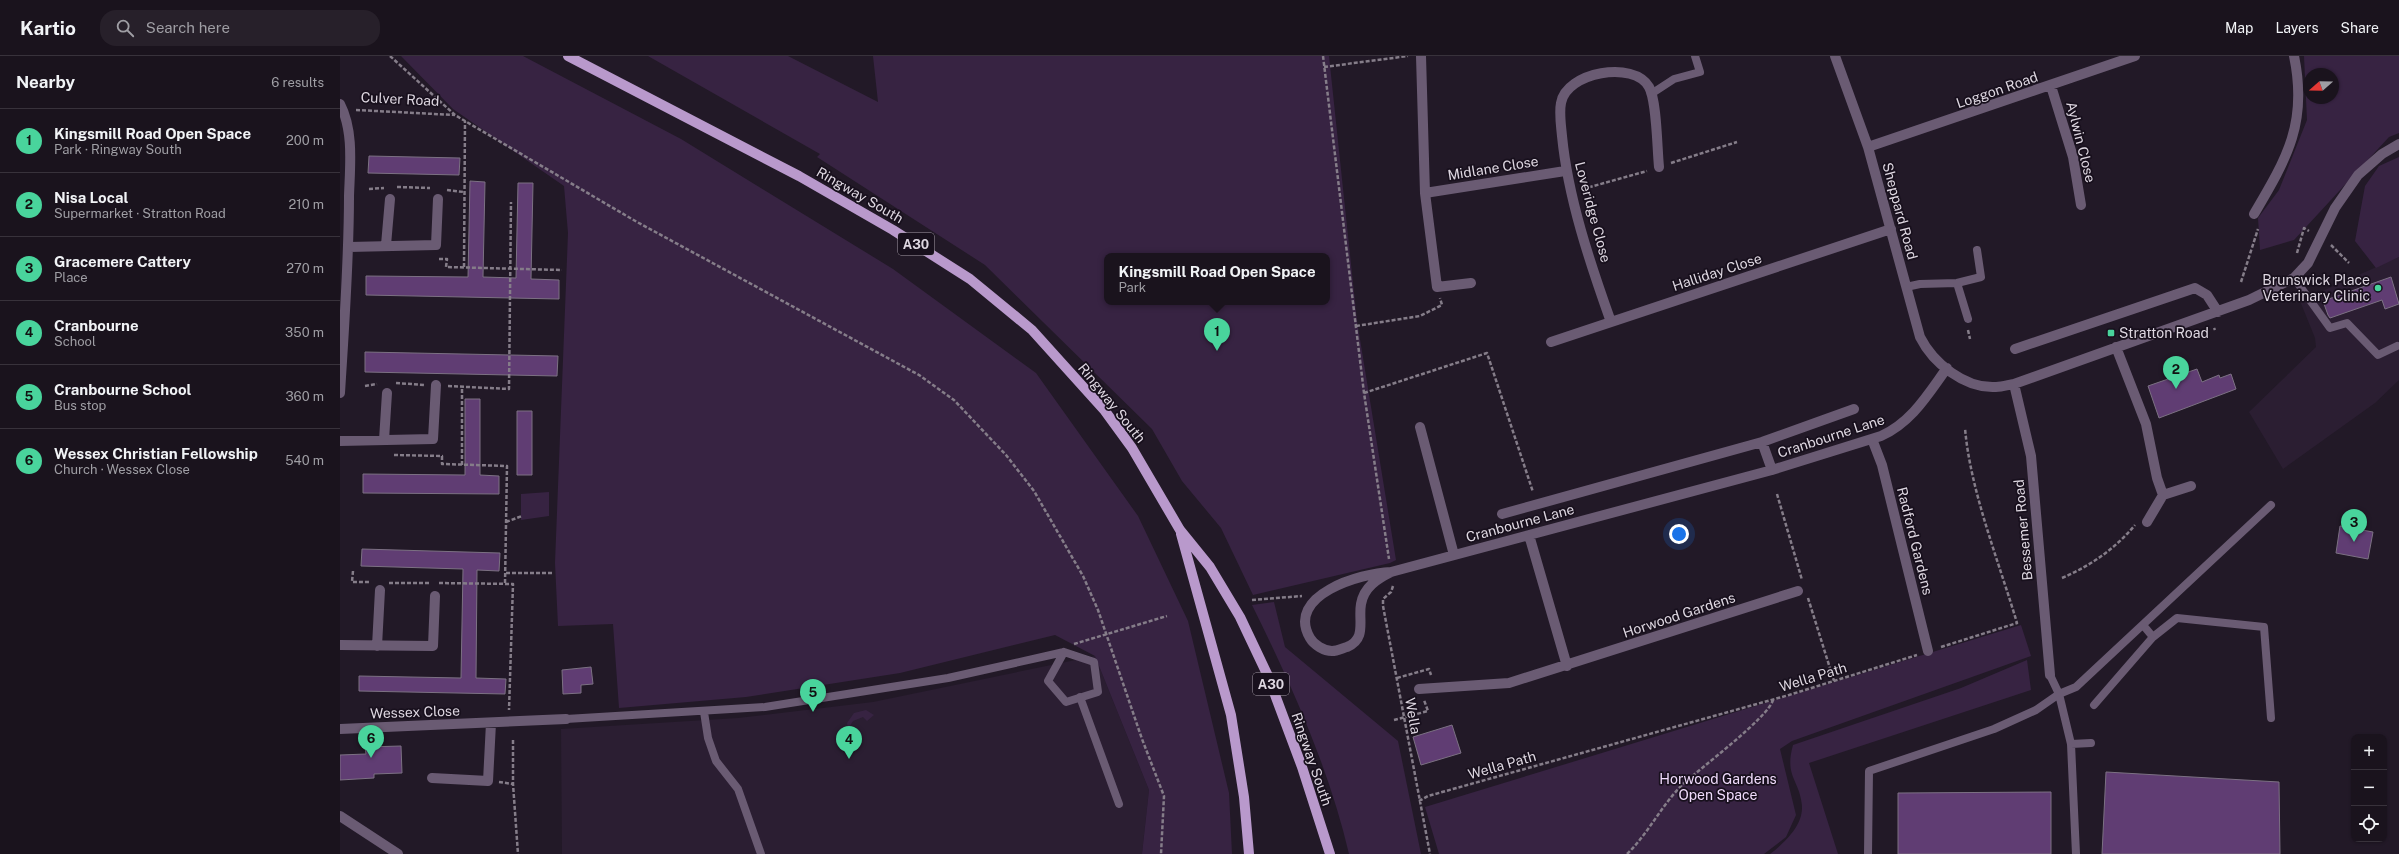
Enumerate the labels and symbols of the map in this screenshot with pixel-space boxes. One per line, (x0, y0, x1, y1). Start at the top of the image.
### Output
north arrow (2303, 68, 2339, 104)
street label: Loggon Road (1954, 69, 2040, 111)
street label: Culver Road (360, 89, 440, 109)
street label: Aylwin Close (2063, 100, 2099, 184)
street label: Midlane Close (1446, 153, 1540, 183)
street label: Loveridge Close (1572, 160, 1614, 264)
street label: Sheppard Road (1879, 161, 1921, 261)
street label: Ringway South (814, 164, 906, 226)
road number: A30 (898, 233, 934, 255)
street label: Halliday Close (1670, 250, 1764, 294)
place label: Brunswick Place Veterinary Clinic (2262, 272, 2370, 304)
marker: Brunswick Place Veterinary Clinic (2373, 283, 2383, 293)
pin: 1 (1204, 318, 1230, 351)
place label: Stratton Road (2119, 325, 2209, 341)
marker: Stratton Road (2106, 328, 2116, 338)
pin: 2 (2163, 356, 2189, 389)
street label: Ringway South (1075, 360, 1149, 446)
street label: Cranbourne Lane (1775, 411, 1887, 461)
street label: Bessemer Road (2011, 479, 2035, 581)
street label: Radford Gardens (1894, 485, 1936, 597)
street label: Cranbourne Lane (1464, 501, 1576, 545)
pin: 3 (2341, 509, 2367, 542)
your location (1669, 524, 1689, 544)
street label: Horwood Gardens (1621, 589, 1737, 641)
street label: Wella Path (1777, 659, 1849, 695)
road number: A30 (1253, 673, 1289, 695)
pin: 5 (800, 679, 826, 712)
street label: Wella (1402, 697, 1424, 735)
street label: Wessex Close (370, 702, 460, 722)
street label: Ringway South (1289, 710, 1335, 808)
pin: 6 (358, 725, 384, 758)
pin: 4 (836, 726, 862, 759)
street label: Wella Path (1466, 748, 1538, 782)
park label: Horwood Gardens Open Space (1659, 771, 1777, 803)

